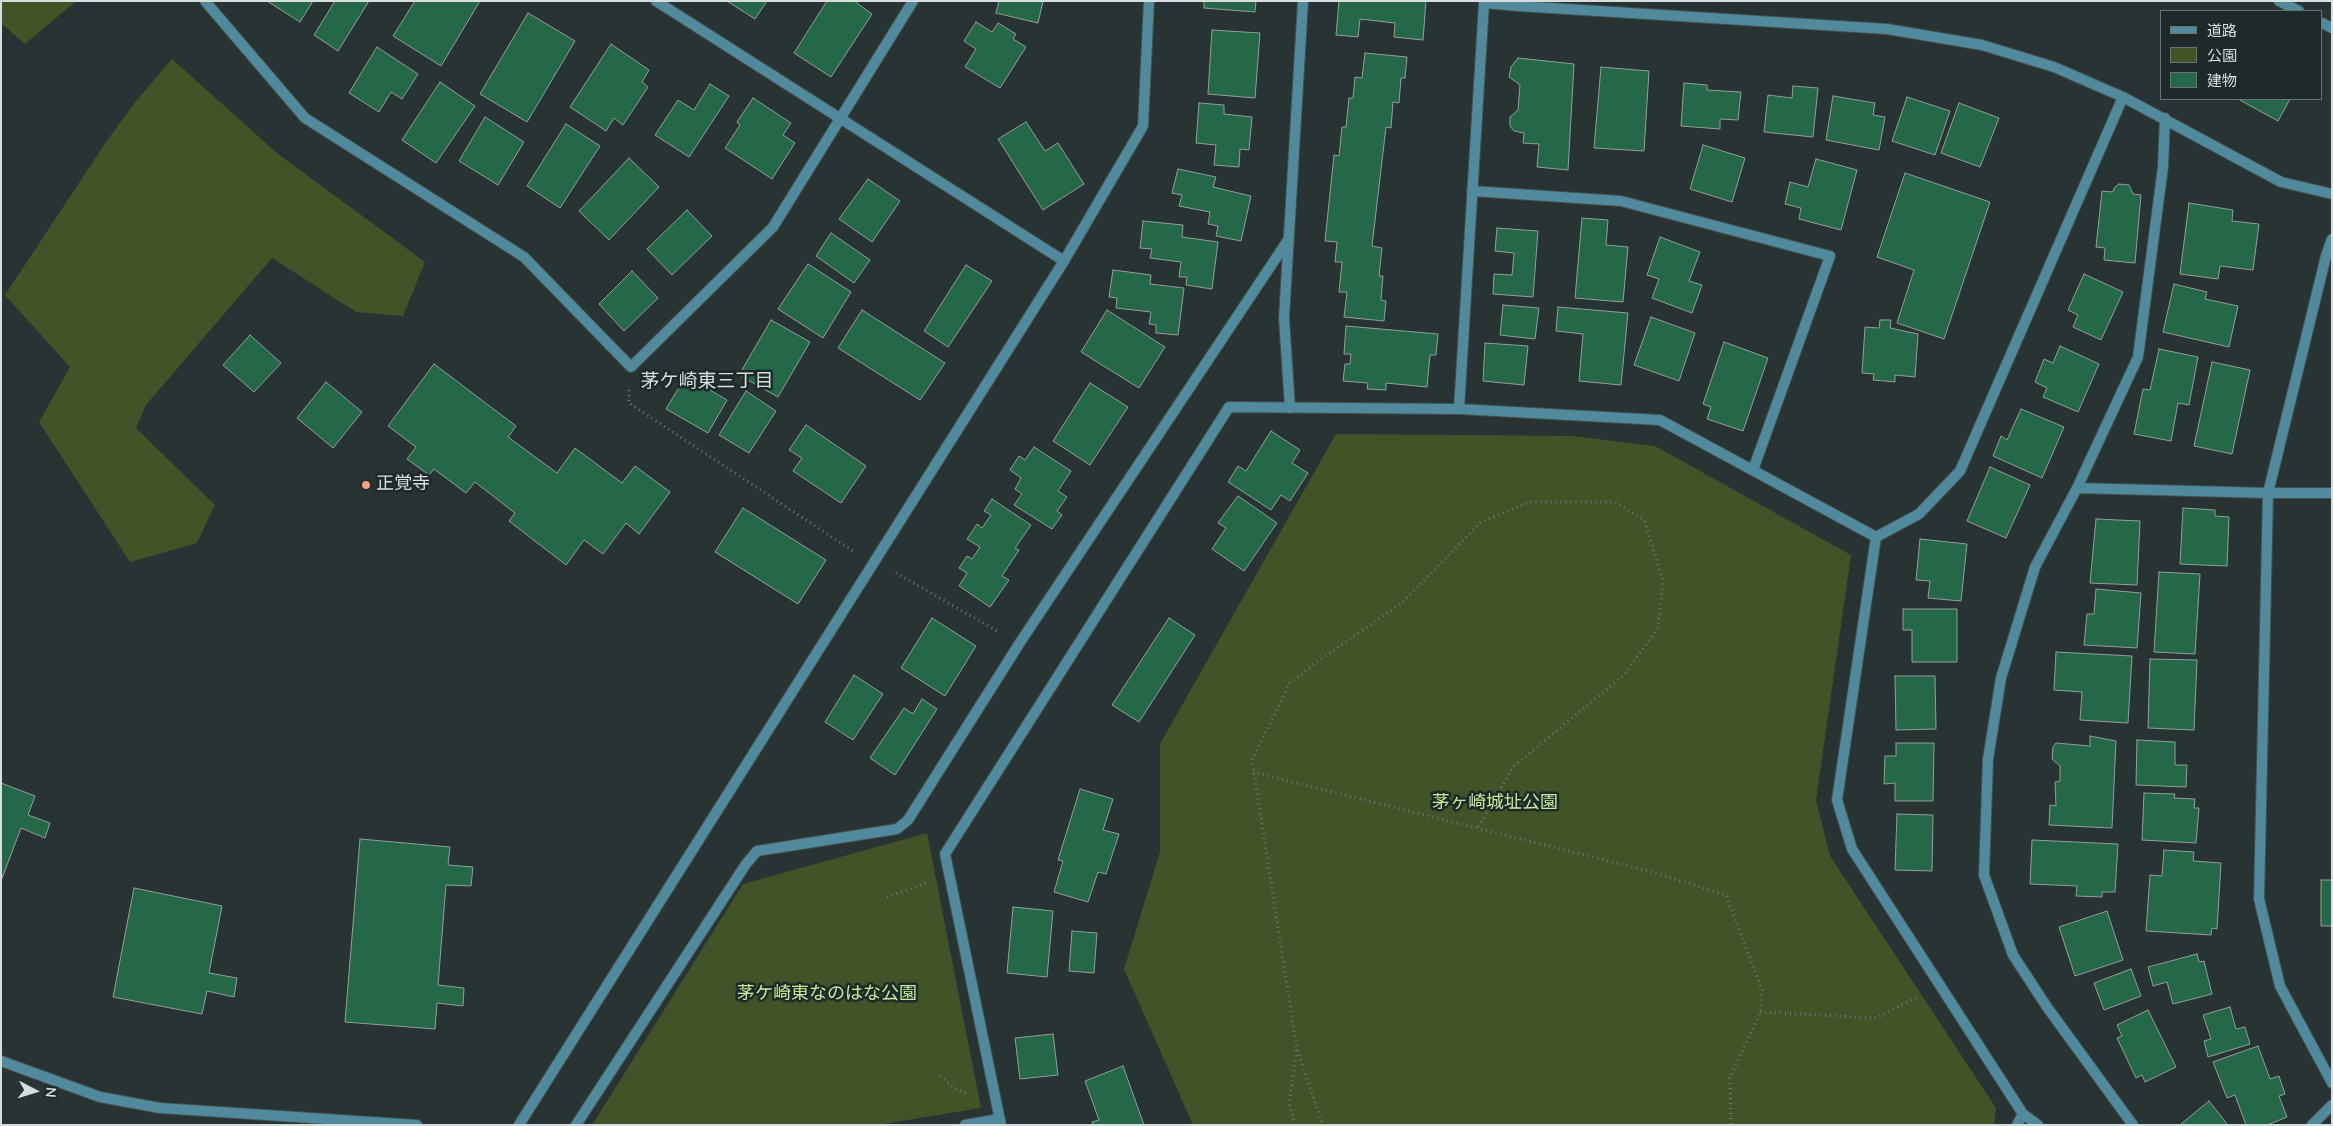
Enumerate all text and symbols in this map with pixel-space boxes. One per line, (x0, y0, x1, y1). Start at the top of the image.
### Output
legend (2160, 10, 2323, 100)
text: 道路 (2207, 21, 2237, 41)
text: 公園 (2207, 46, 2237, 66)
text: 建物 (2207, 71, 2237, 91)
district label: 茅ケ崎東三丁目 (641, 371, 773, 393)
place label: 正覚寺 (376, 474, 430, 496)
marker: 正覚寺 (360, 479, 372, 491)
park label: 茅ヶ崎城址公園 (1432, 793, 1558, 815)
park label: 茅ケ崎東なのはな公園 (737, 984, 917, 1006)
north arrow (10, 1066, 60, 1116)
text: N (41, 1086, 60, 1098)

